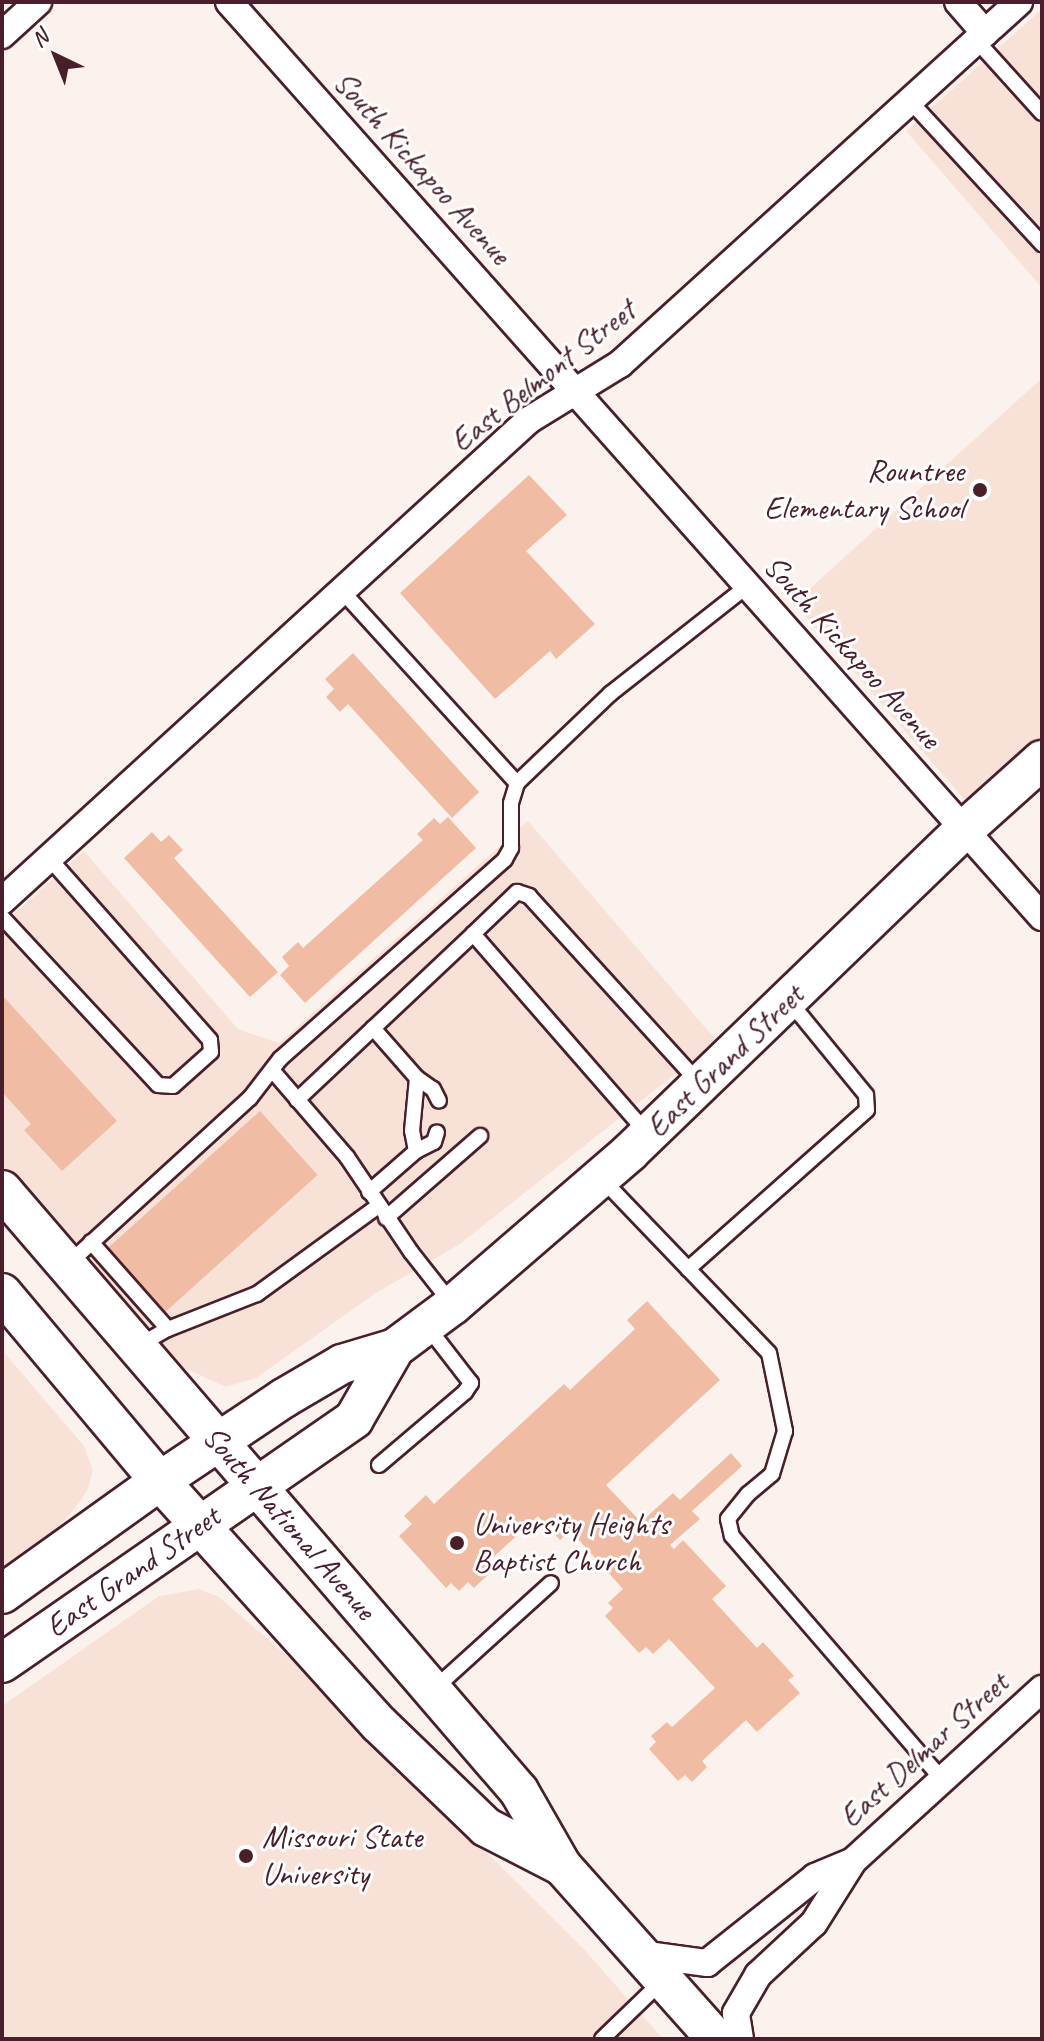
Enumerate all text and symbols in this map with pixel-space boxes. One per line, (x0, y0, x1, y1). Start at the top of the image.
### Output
north arrow (16, 16, 96, 96)
text: N (25, 24, 54, 53)
street label: South Kickapoo Avenue (326, 64, 518, 272)
street label: East Belmont Street (442, 291, 644, 461)
place label: Rountree Elementary School (764, 453, 964, 528)
marker: Rountree Elementary School (971, 481, 989, 499)
street label: South Kickapoo Avenue (756, 548, 948, 756)
street label: East Grand Street (638, 976, 812, 1146)
street label: South National Avenue (193, 1417, 385, 1629)
street label: East Grand Street (38, 1497, 228, 1647)
place label: University Heights Baptist Church (473, 1506, 669, 1581)
marker: University Heights Baptist Church (448, 1534, 466, 1552)
street label: East Delmar Street (831, 1663, 1017, 1837)
place label: Missouri State University (262, 1819, 423, 1894)
marker: Missouri State University (237, 1847, 255, 1865)

